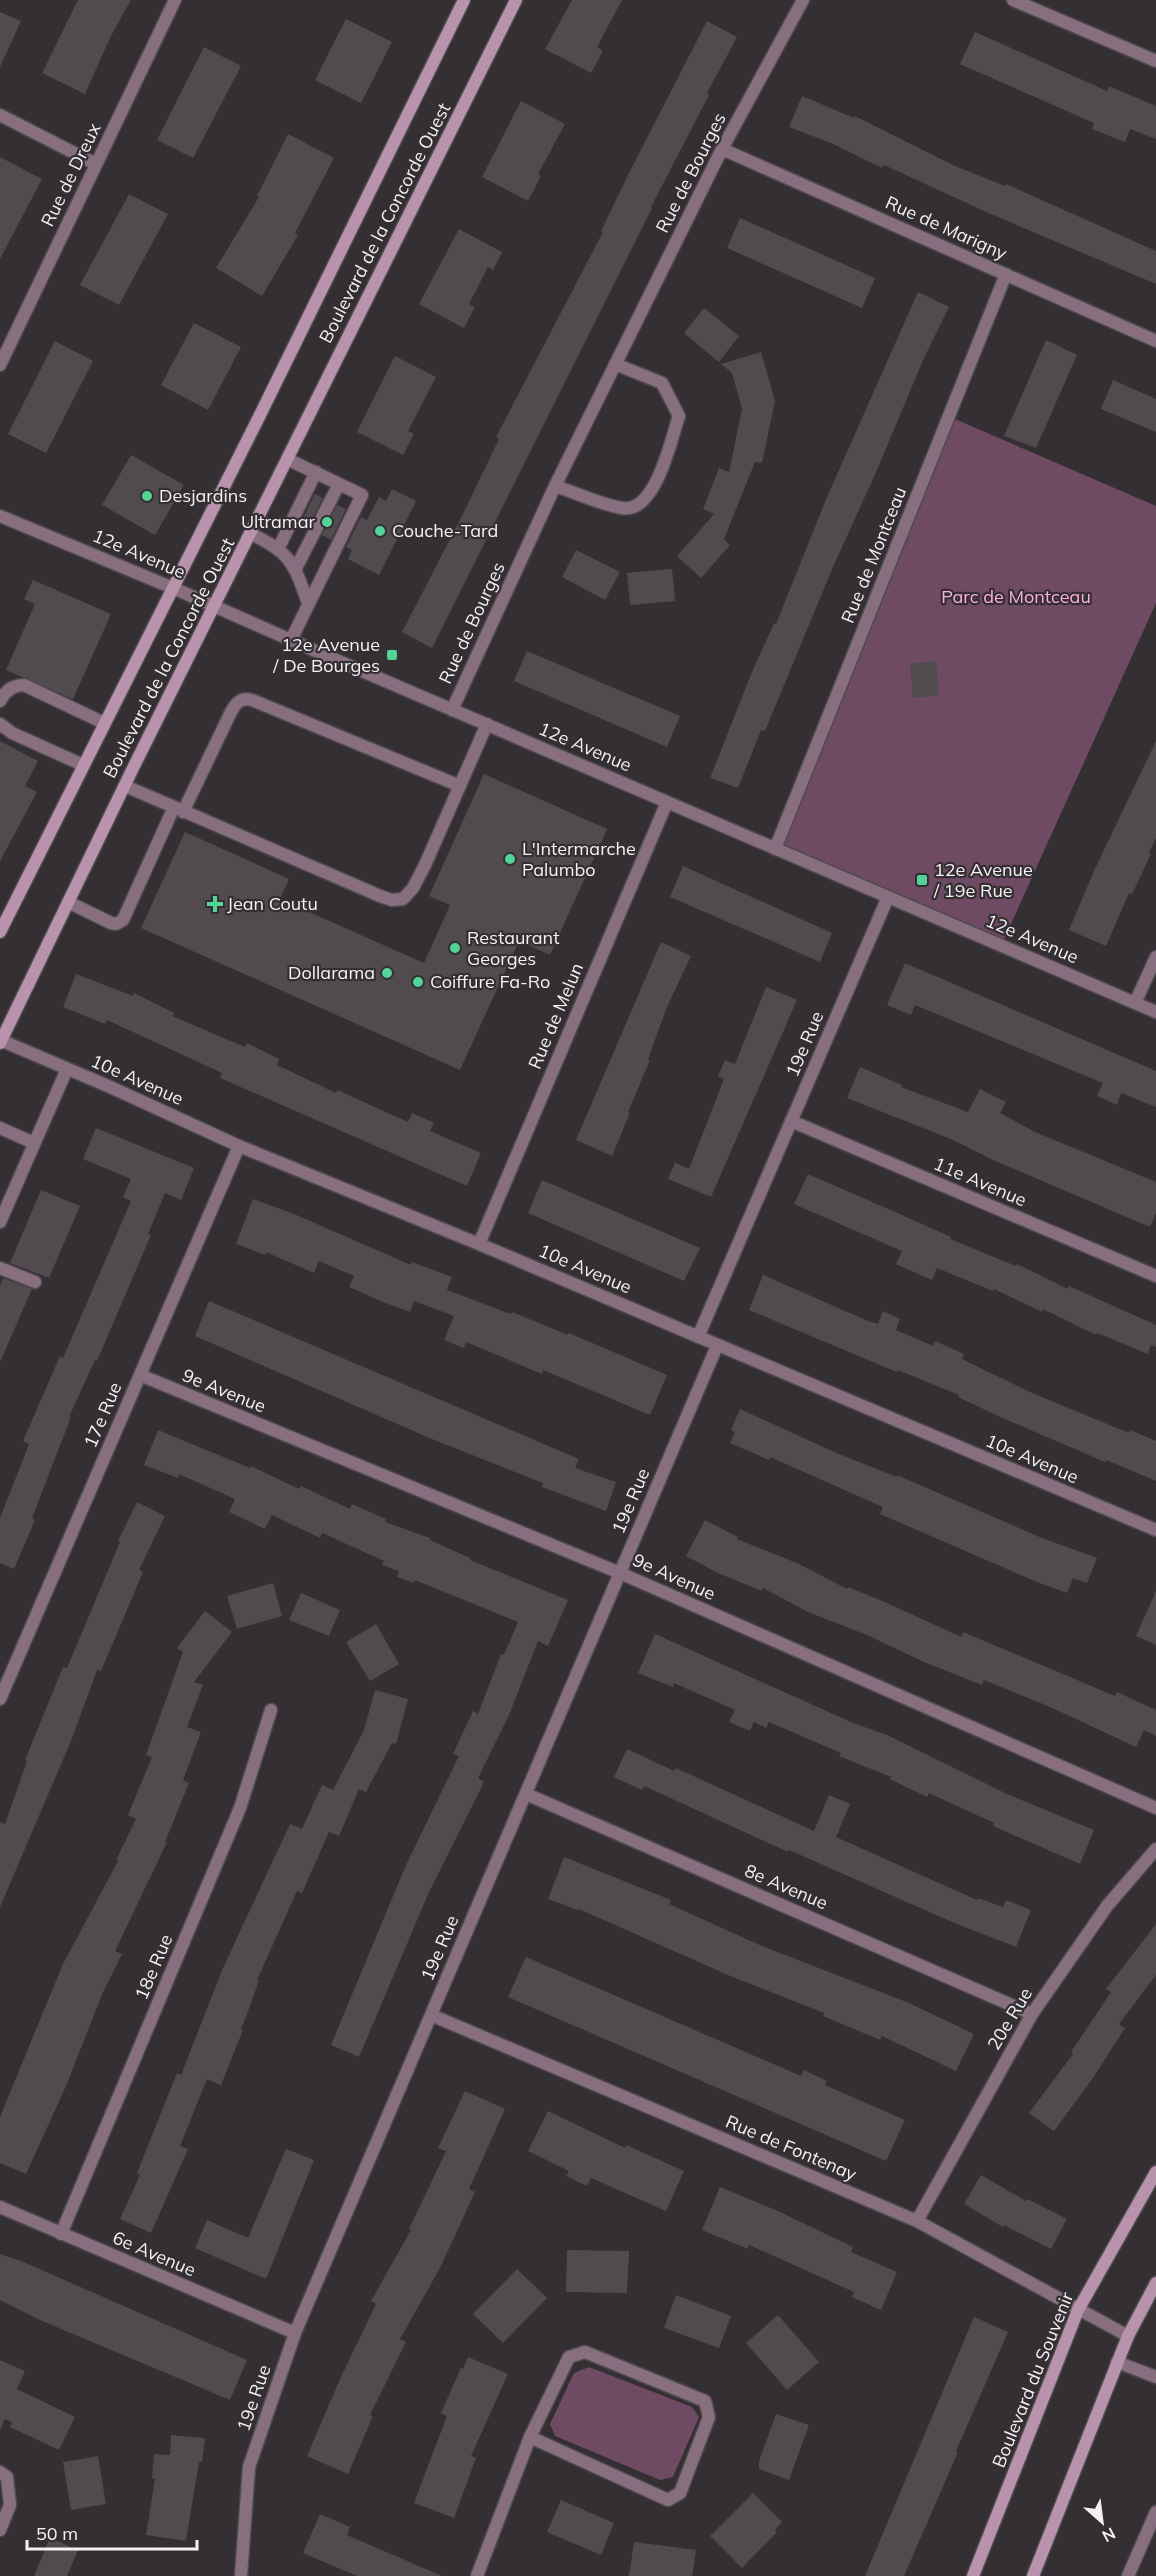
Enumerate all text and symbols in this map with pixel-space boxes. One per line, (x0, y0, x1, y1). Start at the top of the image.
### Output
street label: Boulevard de la Concorde Ouest (314, 99, 455, 347)
street label: Rue de Bourges (650, 109, 731, 237)
street label: Rue de Dreux (36, 119, 106, 230)
street label: Rue de Marigny (882, 190, 1011, 265)
street label: Rue de Montceau (836, 483, 911, 626)
place label: Desjardins (159, 484, 247, 507)
marker: Desjardins (140, 489, 154, 503)
place label: Ultramar (241, 510, 315, 533)
marker: Ultramar (320, 515, 334, 529)
place label: Couche-Tard (392, 519, 498, 542)
street label: 12e Avenue (89, 524, 189, 583)
marker: Couche-Tard (373, 524, 387, 538)
street label: Boulevard de la Concorde Ouest (98, 534, 239, 782)
street label: Rue de Bourges (433, 558, 510, 687)
park label: Parc de Montceau (941, 585, 1091, 608)
place label: 12e Avenue / De Bourges (272, 633, 380, 677)
marker: 12e Avenue / De Bourges (385, 648, 399, 662)
street label: 12e Avenue (535, 717, 635, 776)
place label: L'Intermarche Palumbo (522, 837, 636, 881)
marker: L'Intermarche Palumbo (503, 852, 517, 866)
place label: 12e Avenue / 19e Rue (933, 858, 1033, 902)
marker: 12e Avenue / 19e Rue (915, 873, 929, 887)
place label: Jean Coutu (227, 892, 318, 915)
marker: Jean Coutu (208, 897, 222, 911)
street label: 12e Avenue (982, 909, 1082, 968)
place label: Restaurant Georges (467, 926, 559, 970)
marker: Restaurant Georges (448, 941, 462, 955)
street label: Rue de Melun (523, 959, 588, 1072)
place label: Dollarama (288, 961, 375, 984)
marker: Dollarama (380, 966, 394, 980)
place label: Coiffure Fa-Ro (430, 970, 550, 993)
marker: Coiffure Fa-Ro (411, 975, 425, 989)
street label: 19e Rue (781, 1008, 829, 1080)
street label: 10e Avenue (87, 1049, 187, 1110)
street label: 11e Avenue (930, 1152, 1030, 1211)
street label: 10e Avenue (535, 1239, 635, 1298)
street label: 9e Avenue (179, 1363, 269, 1418)
street label: 17e Rue (79, 1379, 127, 1451)
street label: 10e Avenue (982, 1429, 1082, 1488)
street label: 19e Rue (607, 1465, 655, 1537)
street label: 9e Avenue (629, 1548, 719, 1605)
street label: 8e Avenue (741, 1859, 831, 1914)
street label: 19e Rue (416, 1912, 464, 1984)
street label: 18e Rue (130, 1931, 178, 2003)
street label: 20e Rue (982, 1983, 1037, 2054)
street label: Rue de Fontenay (722, 2110, 861, 2186)
street label: 6e Avenue (109, 2226, 199, 2281)
street label: Boulevard du Souvenir (987, 2288, 1078, 2471)
street label: 19e Rue (231, 2362, 276, 2434)
north arrow (1072, 2492, 1132, 2552)
scale bar (27, 2513, 196, 2551)
text: 50 m (36, 2522, 78, 2545)
text: N (1099, 2524, 1119, 2547)

